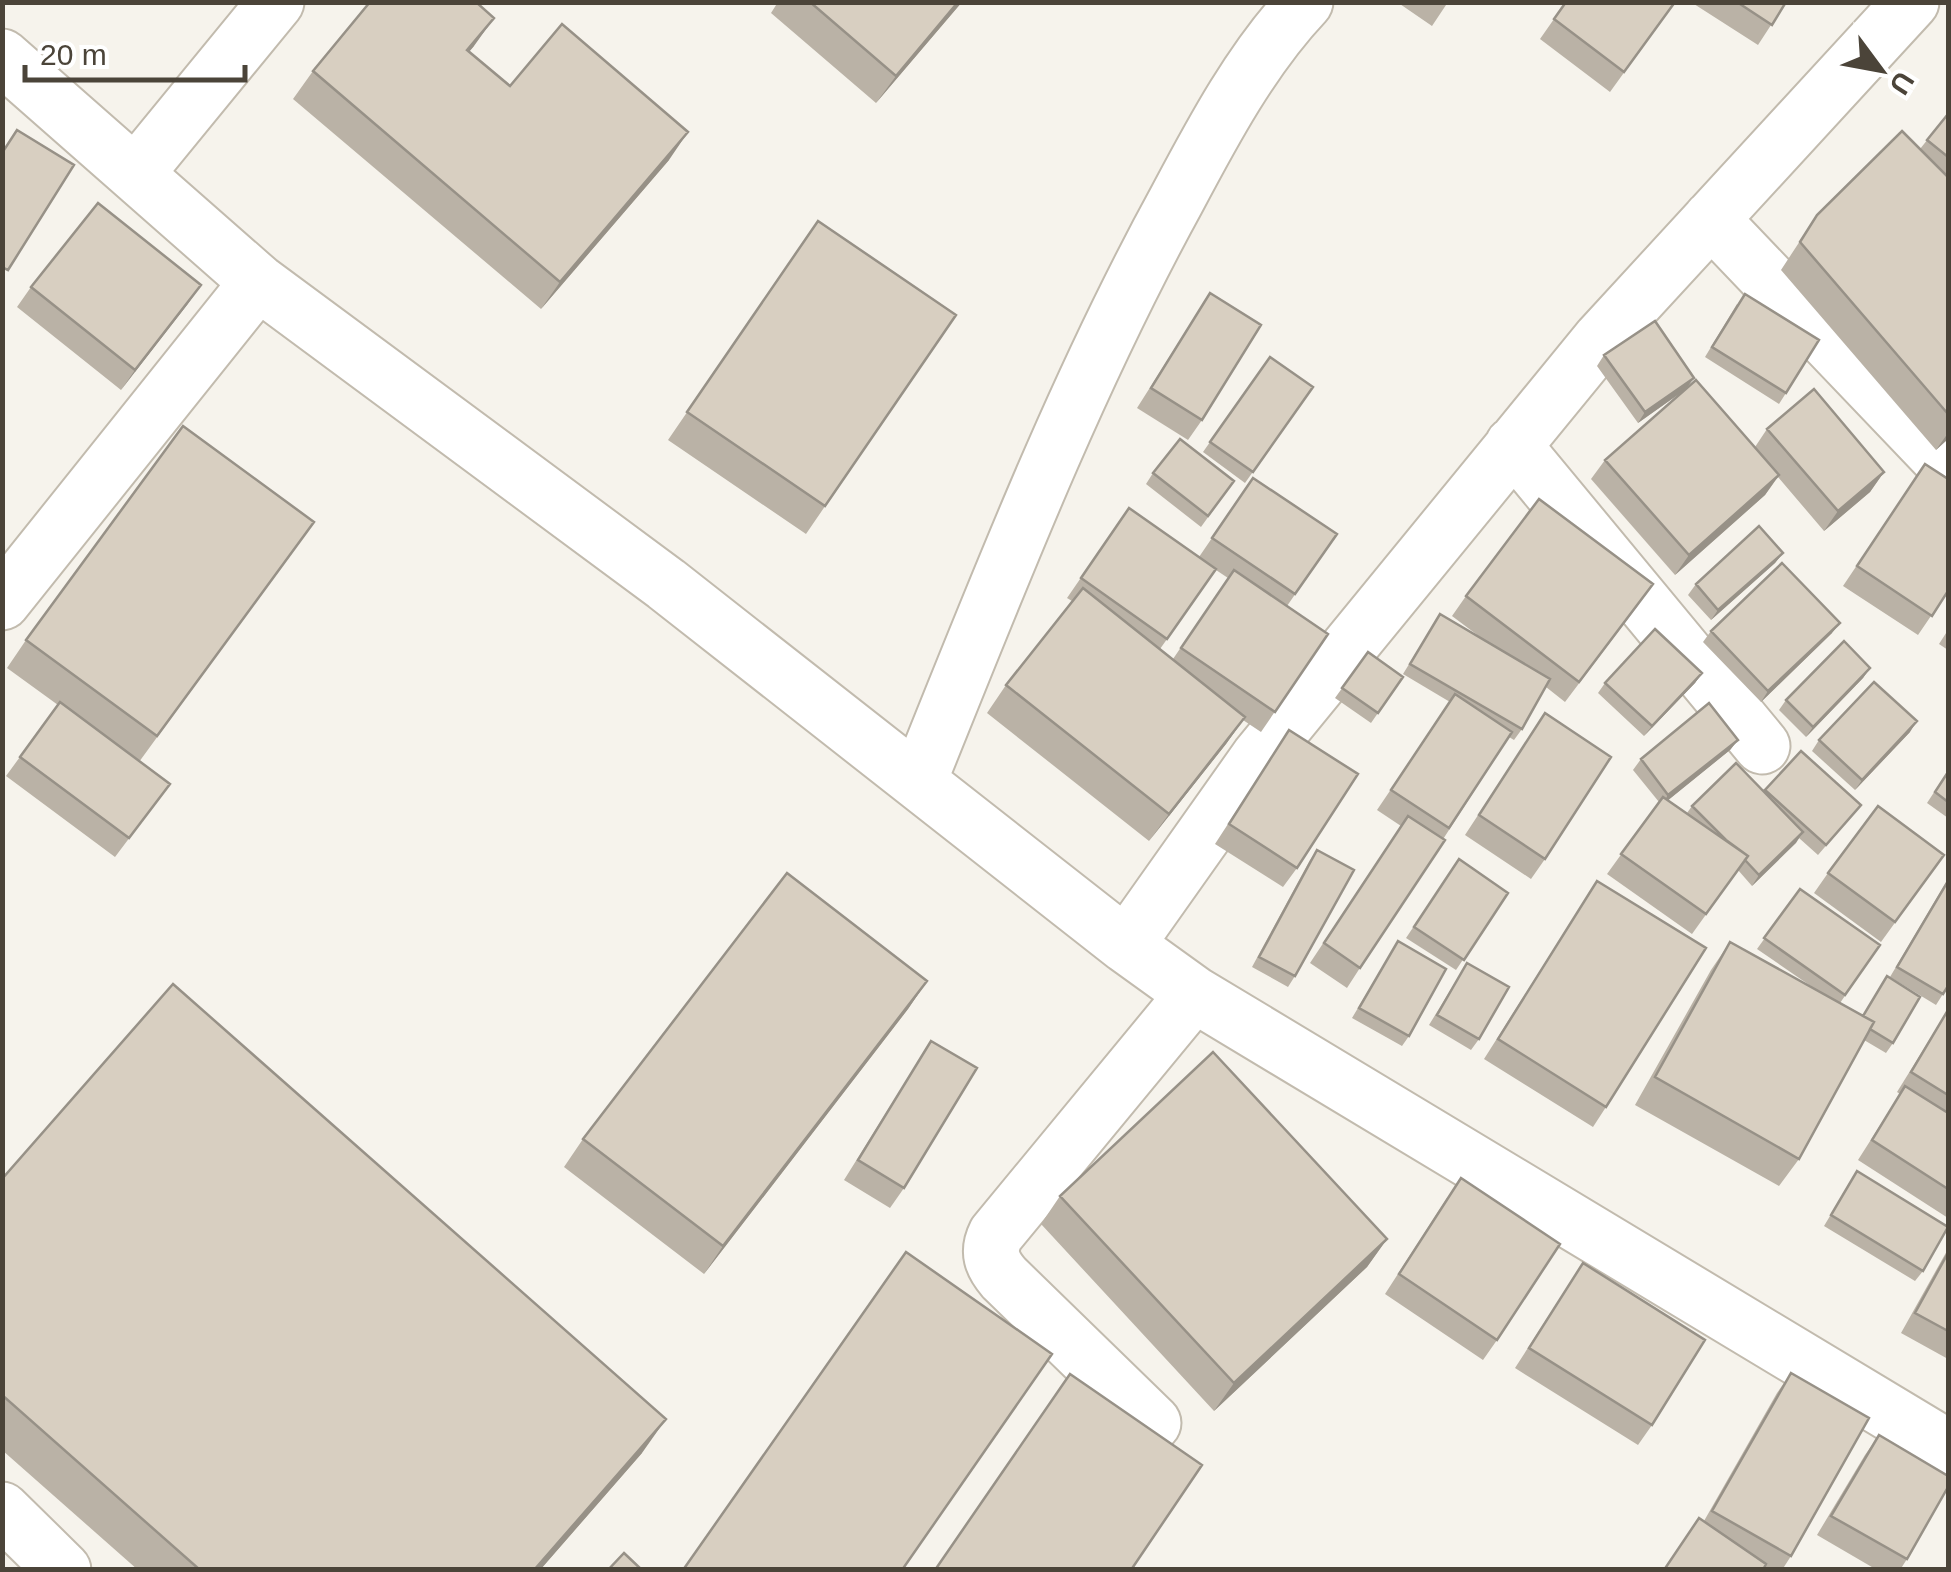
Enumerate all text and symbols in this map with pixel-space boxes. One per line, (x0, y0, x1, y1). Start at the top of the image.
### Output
scale bar (25, 20, 245, 82)
north arrow (1831, 20, 1931, 120)
text: 20 m (40, 38, 107, 71)
text: U (1883, 66, 1920, 100)

